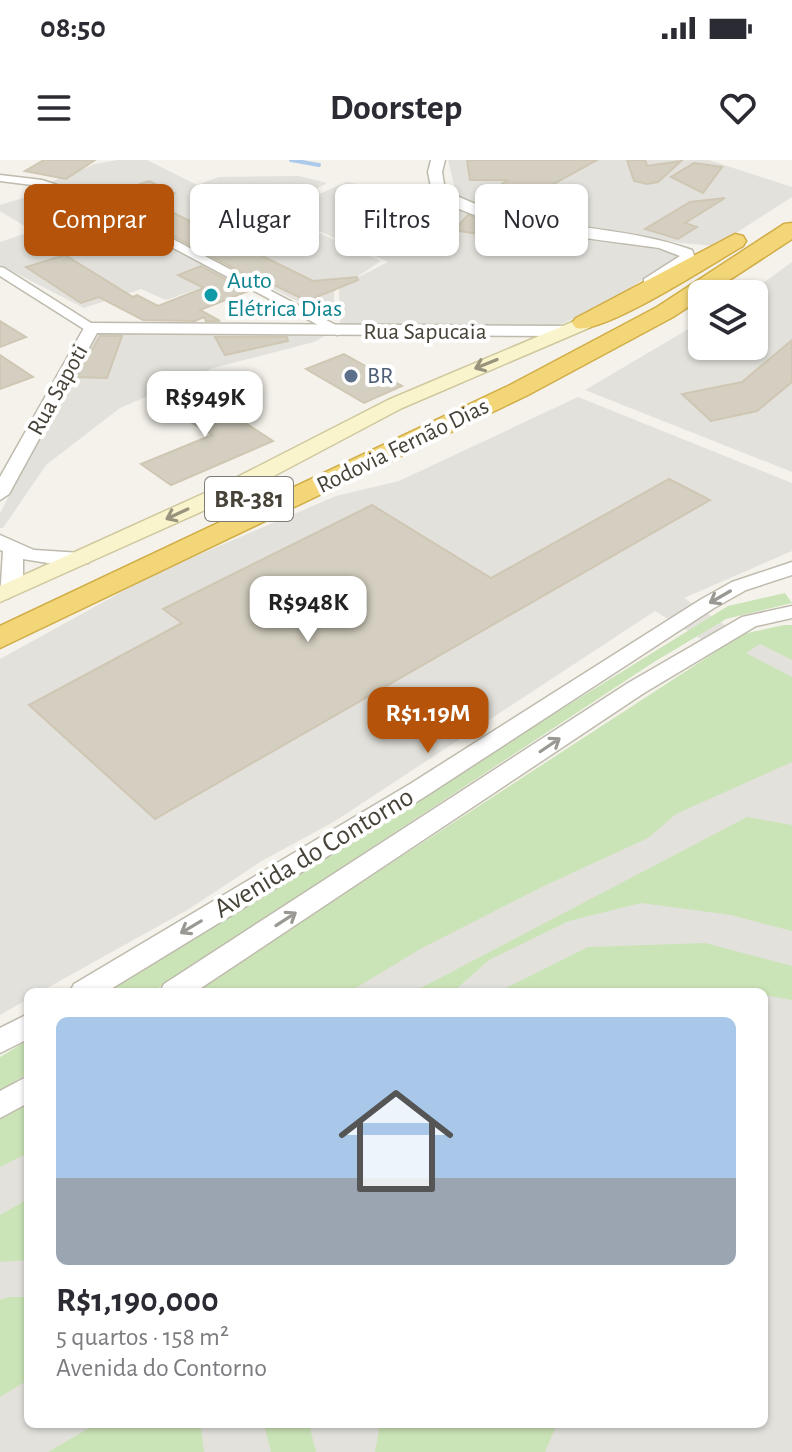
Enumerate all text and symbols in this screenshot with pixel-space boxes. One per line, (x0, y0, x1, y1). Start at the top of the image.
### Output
text: 08:50 (40, 13, 106, 43)
icon: menu (32, 86, 76, 130)
icon: heart (716, 86, 760, 130)
text: Doorstep (330, 90, 462, 126)
chip: Comprar (24, 184, 174, 256)
chip: Alugar (190, 184, 319, 256)
chip: Filtros (335, 184, 459, 256)
chip: Novo (475, 184, 588, 256)
place label: Auto Elétrica Dias (227, 269, 342, 321)
map controls (688, 280, 768, 360)
button: layers (688, 280, 768, 360)
marker: Auto Elétrica Dias (202, 286, 220, 304)
street label: Rua Sapucaia (363, 320, 487, 344)
street label: Rua Sapoti (23, 341, 93, 439)
one-way arrow (474, 358, 499, 373)
place label: BR (367, 364, 393, 388)
marker: BR (342, 367, 360, 385)
pin: R$949K (140, 371, 270, 439)
text: R$949K (165, 384, 245, 410)
street label: Rodovia Fernão Dias (313, 394, 493, 498)
road number: BR-381 (205, 477, 293, 521)
one-way arrow (165, 508, 190, 523)
pin: R$948K (243, 576, 373, 644)
text: R$948K (268, 589, 348, 615)
one-way arrow (709, 589, 732, 605)
pin: R$1.19M (354, 687, 502, 755)
text: R$1.19M (386, 700, 471, 726)
one-way arrow (539, 737, 561, 753)
street label: Avenida do Contorno (209, 782, 419, 924)
one-way arrow (275, 910, 297, 927)
one-way arrow (180, 920, 203, 936)
icon: home (324, 1069, 468, 1213)
text: R$1,190,000 (56, 1284, 219, 1318)
text: 5 quartos · 158 m² (56, 1324, 229, 1350)
text: Avenida do Contorno (56, 1355, 267, 1381)

